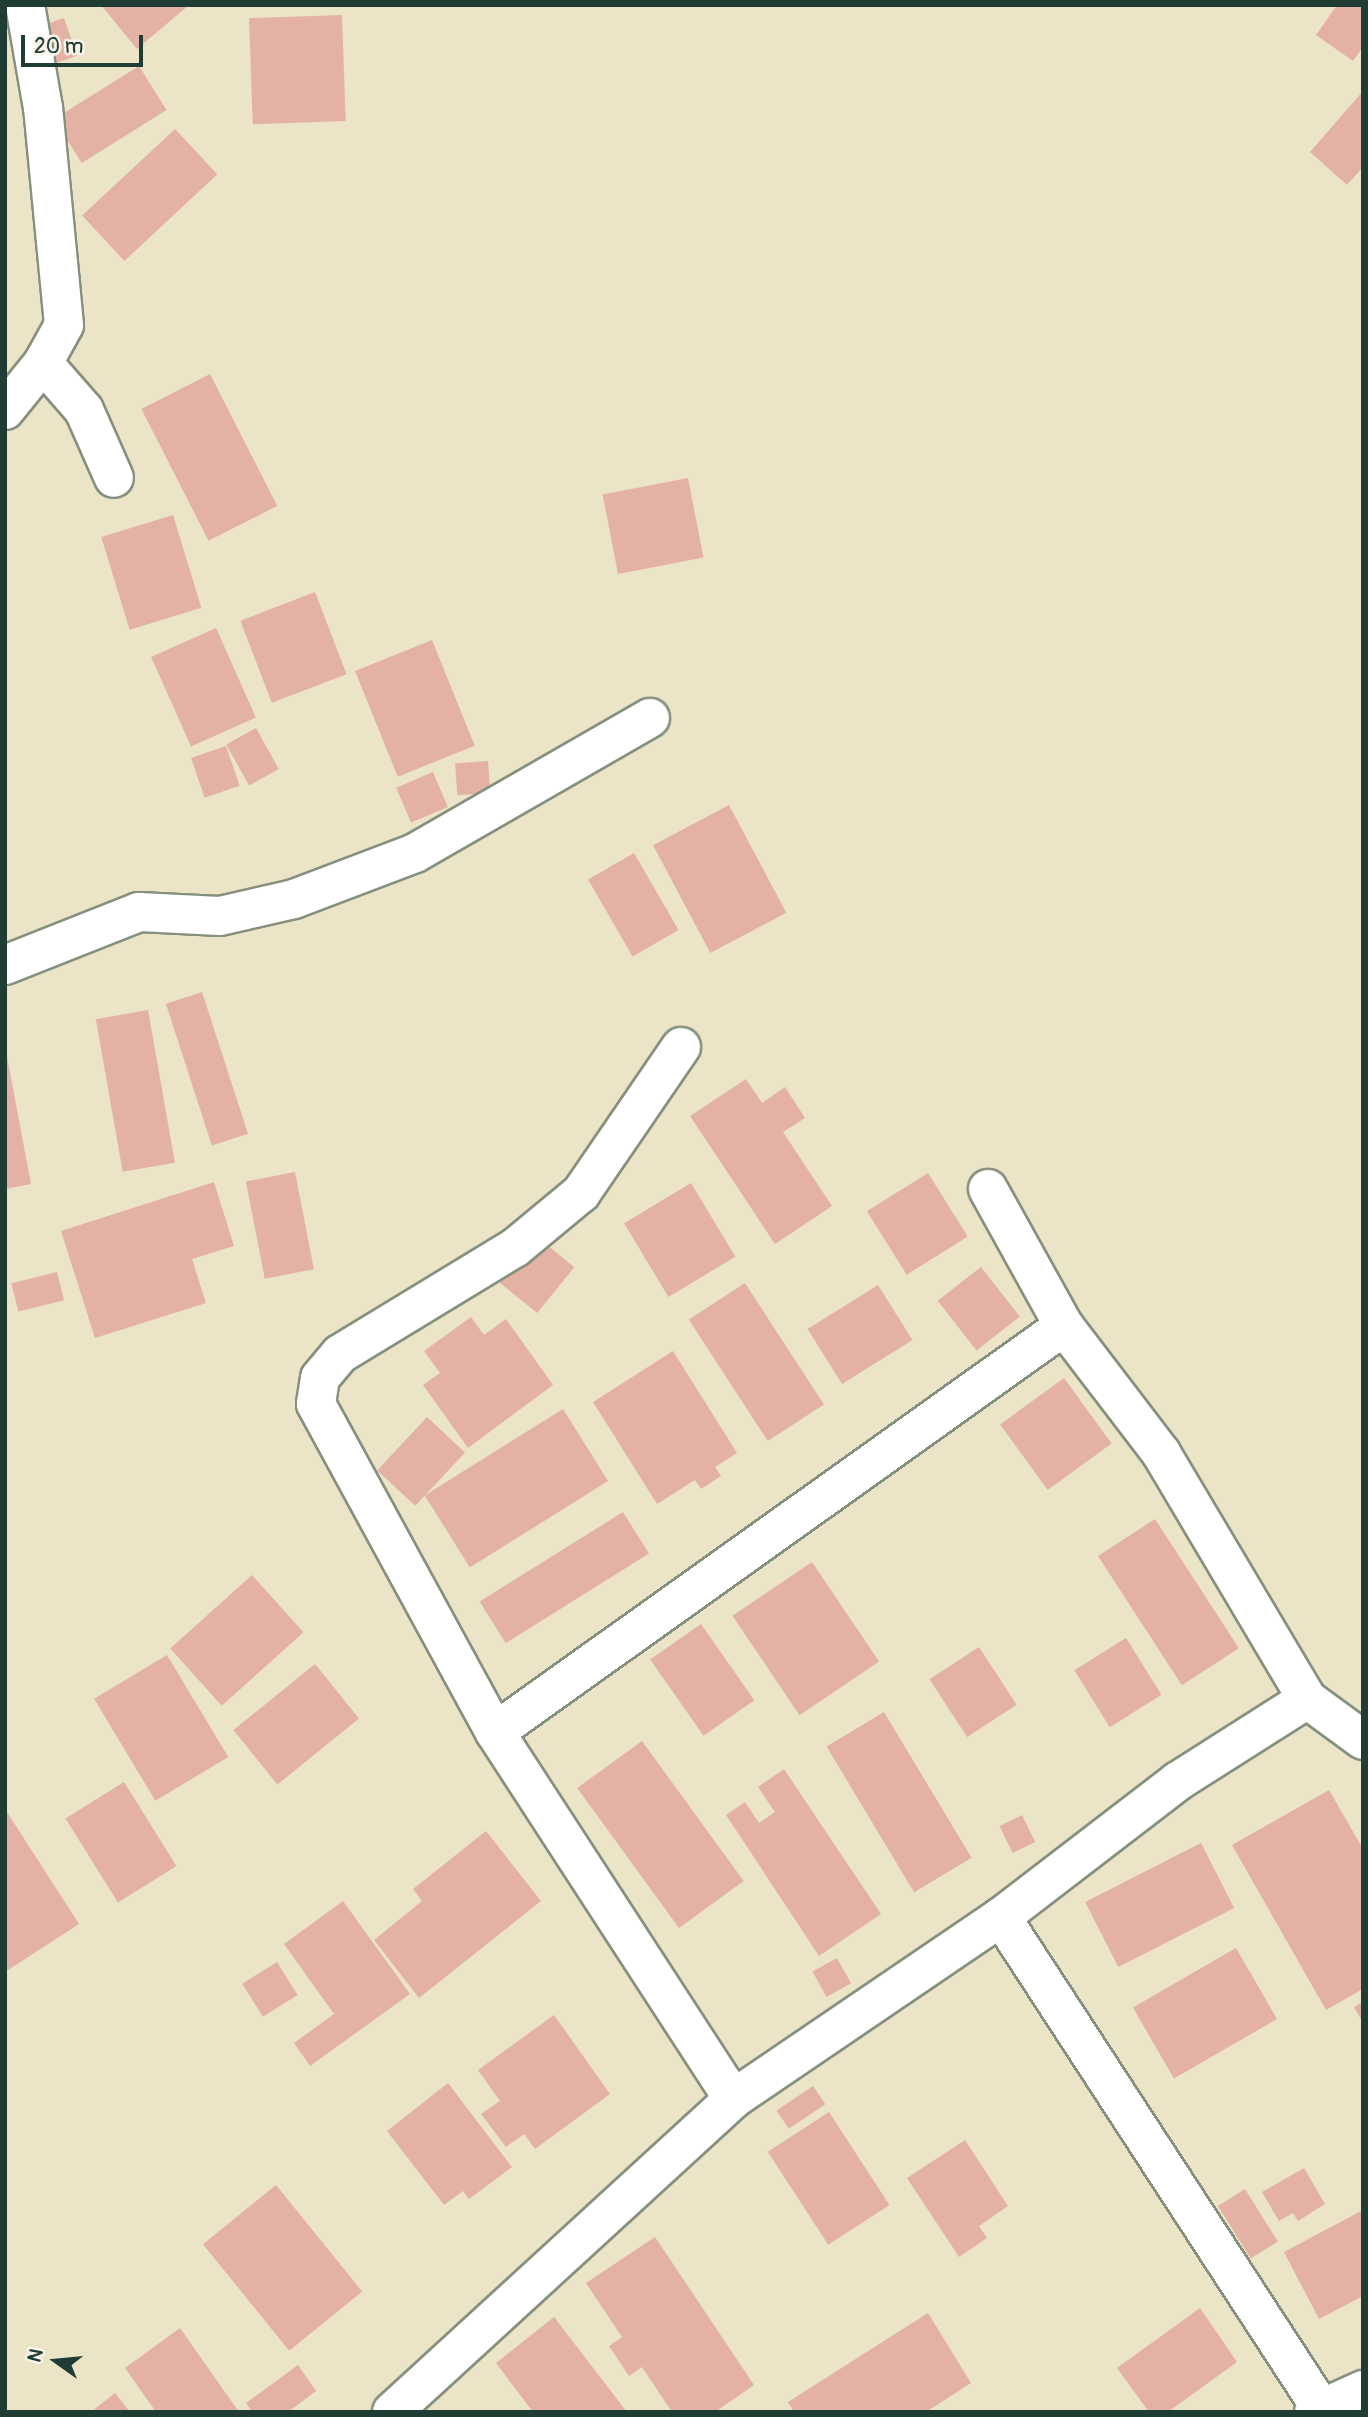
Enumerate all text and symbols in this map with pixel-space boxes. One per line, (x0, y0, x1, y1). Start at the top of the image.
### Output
scale bar (24, 21, 147, 65)
text: 20 m (34, 33, 83, 60)
north arrow (21, 2326, 91, 2396)
text: N (22, 2346, 49, 2365)

